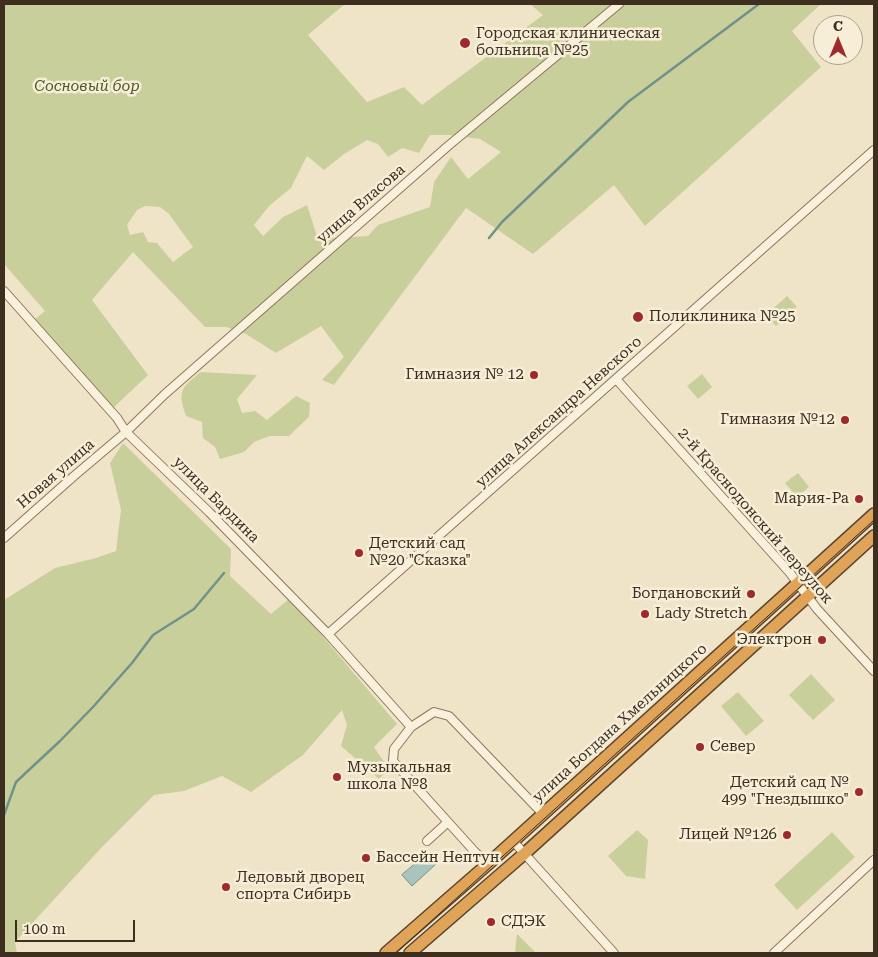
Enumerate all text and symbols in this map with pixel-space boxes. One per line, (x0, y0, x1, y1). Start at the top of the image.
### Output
north arrow (813, 15, 863, 65)
text: С (833, 18, 843, 34)
place label: Городская клиническая больница №25 (476, 25, 660, 60)
marker: Городская клиническая больница №25 (458, 36, 472, 50)
park label: Сосновый бор (34, 78, 140, 96)
street label: улица Власова (313, 161, 409, 247)
place label: Поликлиника №25 (649, 308, 796, 326)
marker: Поликлиника №25 (631, 310, 645, 324)
street label: улица Александра Невского (472, 333, 646, 491)
place label: Гимназия № 12 (405, 366, 524, 384)
marker: Гимназия № 12 (528, 369, 540, 381)
place label: Гимназия №12 (720, 411, 835, 429)
marker: Гимназия №12 (839, 414, 851, 426)
street label: 2-й Краснодонский переулок (674, 424, 836, 608)
street label: Новая улица (14, 436, 98, 512)
street label: улица Бардина (169, 453, 263, 547)
place label: Мария-Ра (774, 490, 849, 508)
marker: Мария-Ра (853, 493, 865, 505)
place label: Детский сад №20 "Сказка" (369, 535, 471, 570)
marker: Детский сад №20 "Сказка" (353, 547, 365, 559)
place label: Богдановский (632, 585, 741, 603)
marker: Богдановский (745, 588, 757, 600)
place label: Lady Stretch (655, 605, 747, 623)
marker: Lady Stretch (639, 608, 651, 620)
place label: Электрон (737, 631, 812, 649)
marker: Электрон (816, 634, 828, 646)
street label: улица Богдана Хмельницкого (529, 640, 711, 806)
place label: Север (710, 738, 756, 756)
marker: Север (694, 741, 706, 753)
place label: Музыкальная школа №8 (347, 759, 451, 794)
marker: Музыкальная школа №8 (331, 771, 343, 783)
place label: Детский сад № 499 "Гнездышко" (721, 774, 849, 809)
marker: Детский сад № 499 "Гнездышко" (853, 786, 865, 798)
place label: Лицей №126 (679, 826, 777, 844)
marker: Лицей №126 (781, 829, 793, 841)
place label: Бассейн Нептун (376, 849, 500, 867)
marker: Бассейн Нептун (360, 852, 372, 864)
place label: Ледовый дворец спорта Сибирь (236, 869, 364, 904)
marker: Ледовый дворец спорта Сибирь (220, 881, 232, 893)
scale bar (18, 910, 138, 942)
place label: СДЭК (501, 913, 546, 931)
marker: СДЭК (485, 916, 497, 928)
text: 100 m (23, 920, 66, 938)

